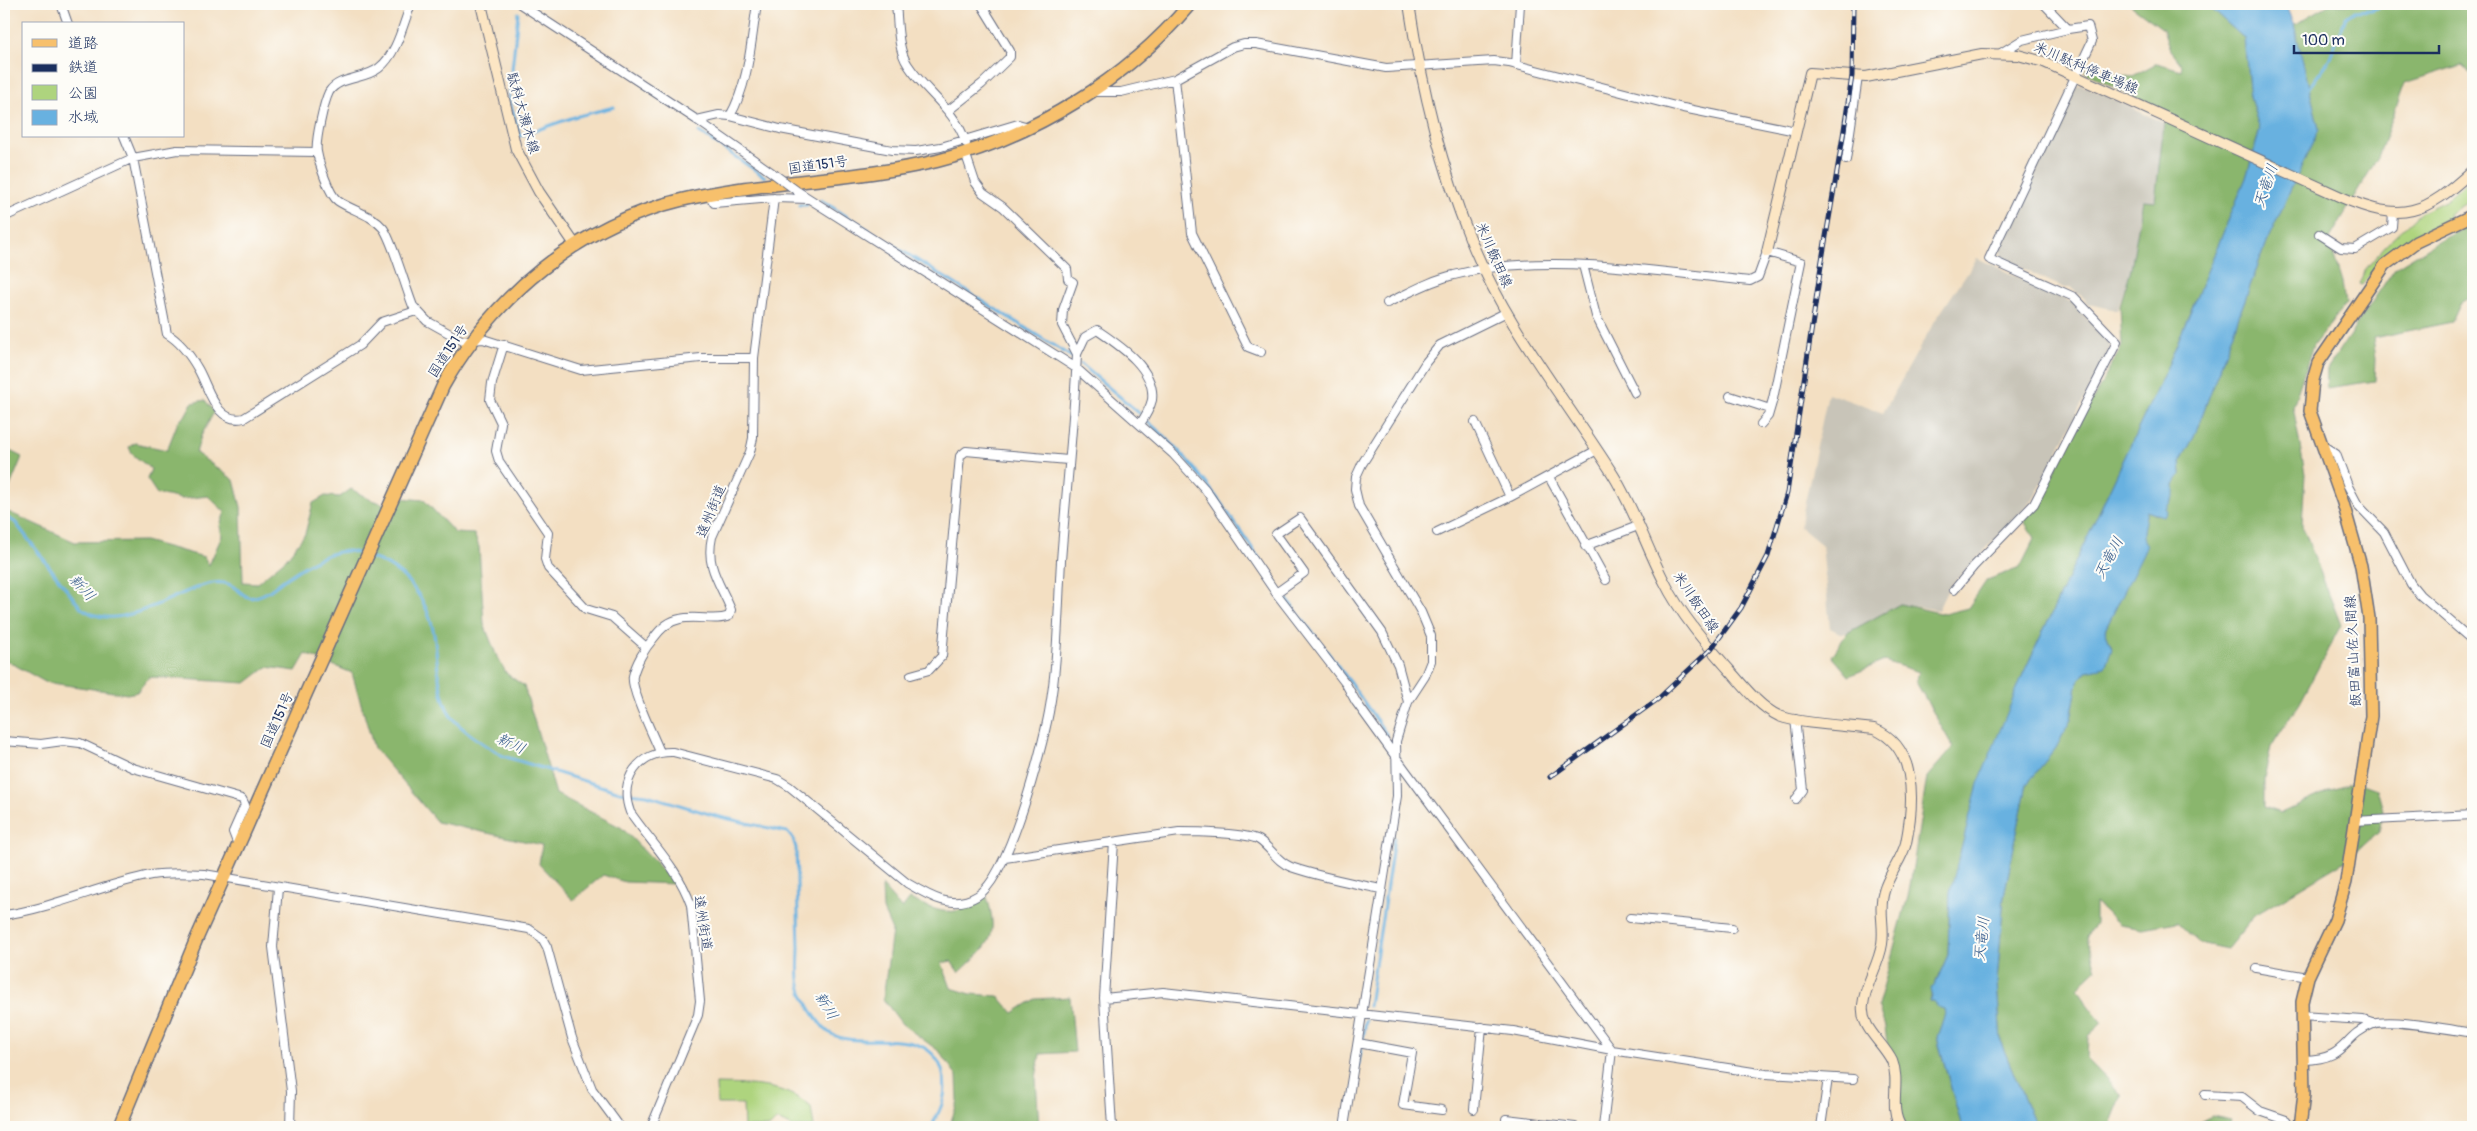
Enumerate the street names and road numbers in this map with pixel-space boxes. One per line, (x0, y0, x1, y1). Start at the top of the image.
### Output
street label: 米川駄科停車場線 (2031, 38, 2141, 98)
street label: 駄科大瀬木線 (503, 70, 543, 156)
street label: 国道151号 (787, 152, 849, 178)
street label: 米川飯田線 (1472, 220, 1516, 290)
street label: 国道151号 (424, 321, 472, 381)
street label: 遠州街道 (693, 482, 729, 540)
street label: 米川飯田線 (1669, 568, 1723, 636)
street label: 飯田富山佐久間線 (2342, 595, 2364, 707)
street label: 国道151号 (257, 689, 297, 751)
street label: 遠州街道 (690, 894, 716, 952)

